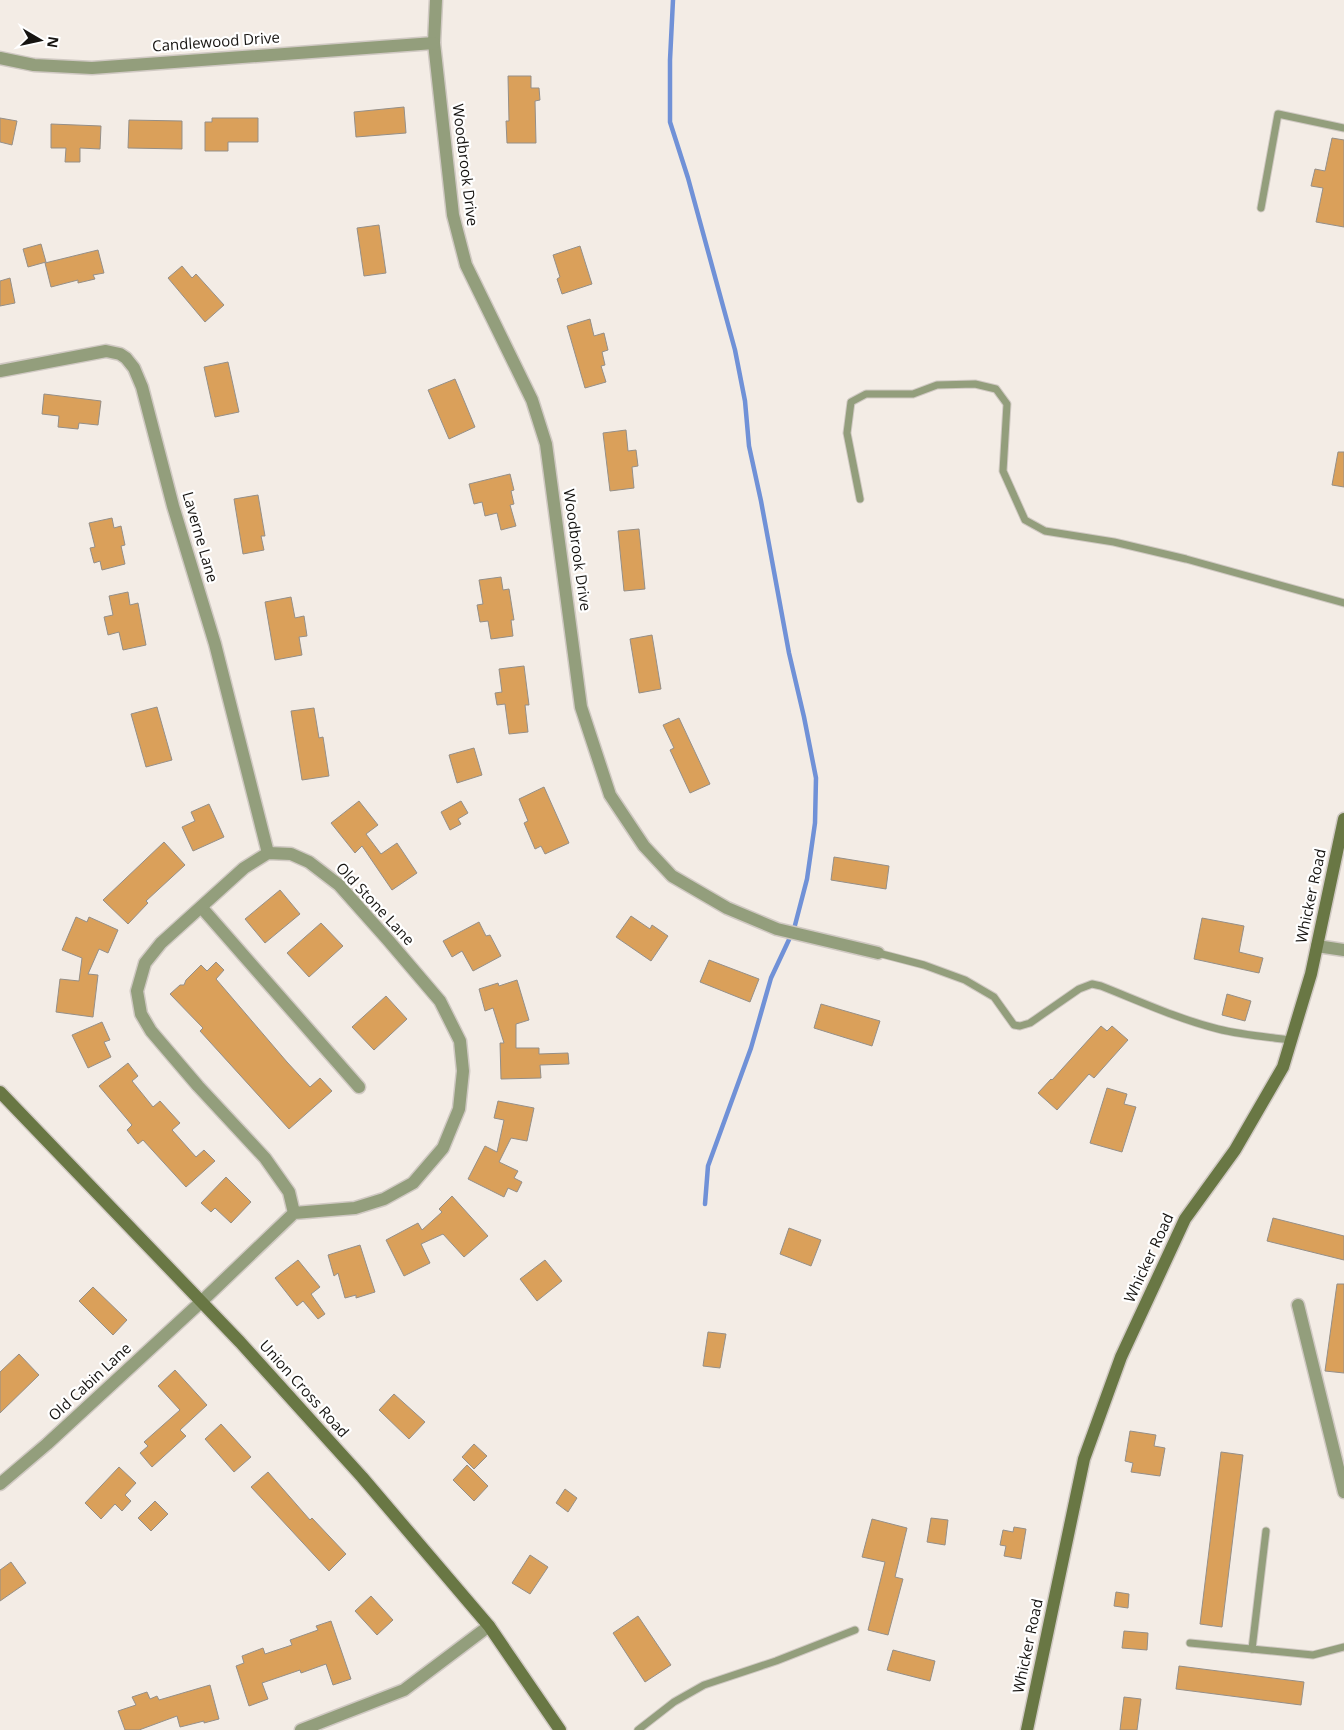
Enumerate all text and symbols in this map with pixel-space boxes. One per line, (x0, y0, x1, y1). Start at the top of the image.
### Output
north arrow (15, 15, 65, 65)
street label: Candlewood Drive (151, 27, 280, 55)
text: N (43, 35, 64, 49)
street label: Woodbrook Drive (449, 103, 483, 227)
street label: Woodbrook Drive (560, 488, 596, 612)
street label: Laverne Lane (178, 489, 223, 584)
street label: Whicker Road (1290, 847, 1330, 945)
street label: Old Stone Lane (332, 858, 419, 949)
street label: Whicker Road (1119, 1210, 1177, 1305)
street label: Union Cross Road (256, 1335, 354, 1441)
street label: Old Cabin Lane (44, 1338, 135, 1425)
street label: Whicker Road (1007, 1597, 1047, 1695)

